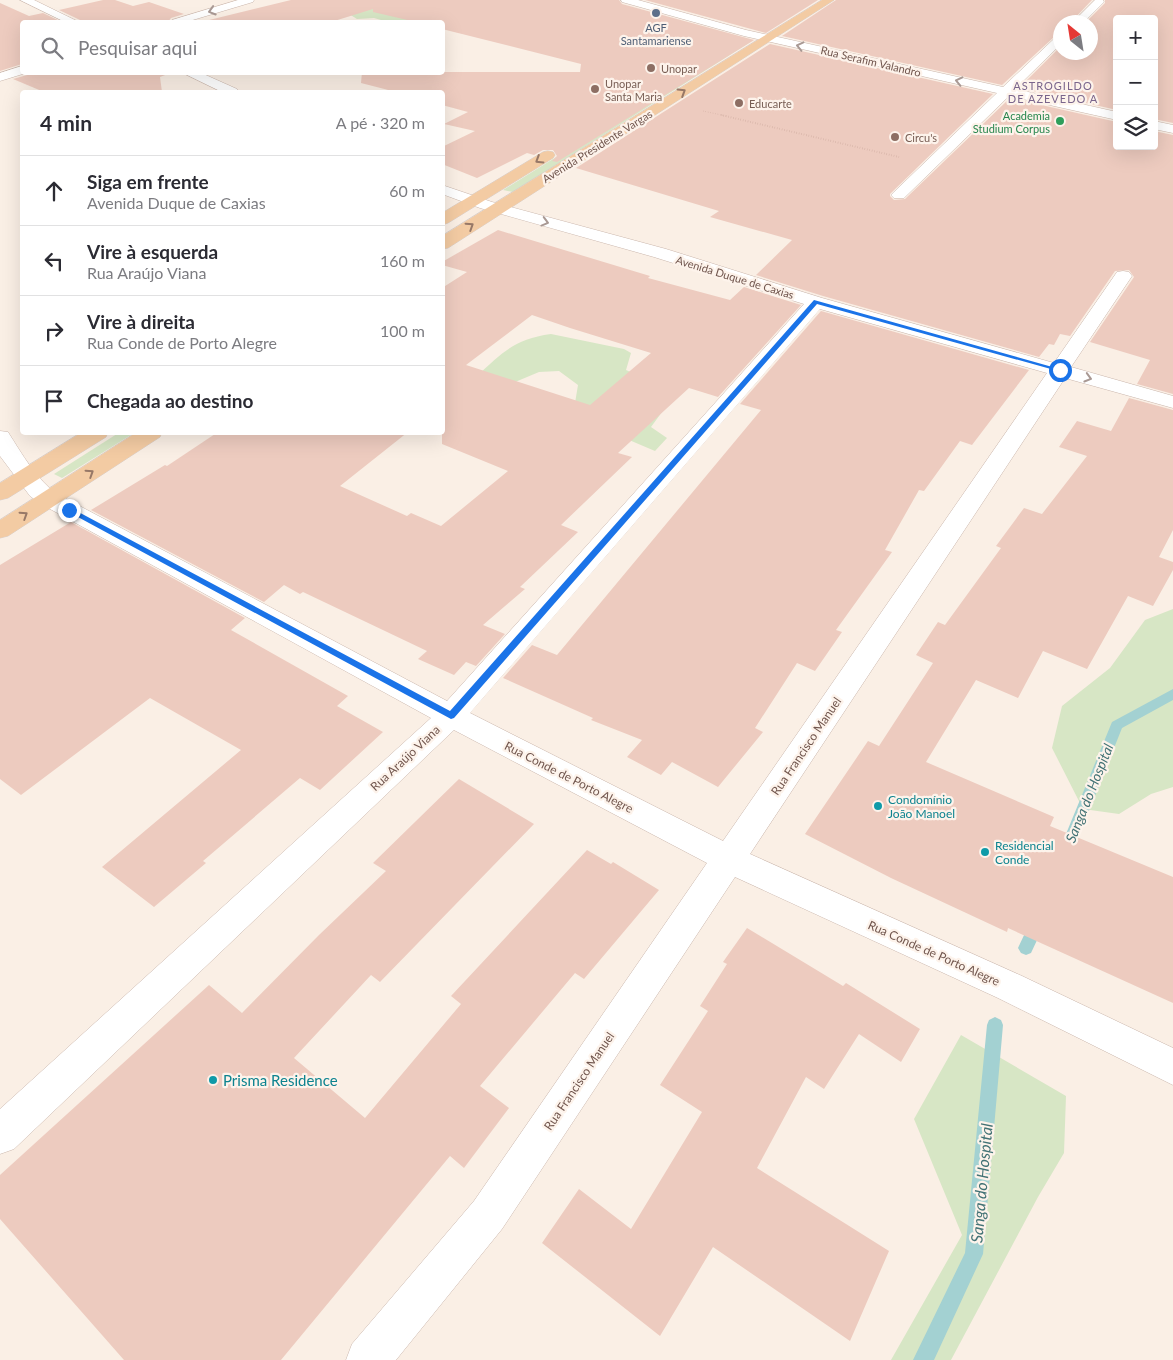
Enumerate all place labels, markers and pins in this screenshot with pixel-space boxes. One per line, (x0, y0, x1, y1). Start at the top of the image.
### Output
marker: AGF Santamariense (650, 7, 662, 19)
place label: AGF Santamariense (621, 21, 691, 47)
marker: Unopar (645, 62, 657, 74)
place label: Unopar (661, 62, 697, 75)
place label: Unopar Santa Maria (605, 77, 662, 103)
marker: Unopar Santa Maria (589, 83, 601, 95)
marker: Educarte (733, 97, 745, 109)
place label: Educarte (749, 97, 792, 110)
place label: Academia Studium Corpus (973, 109, 1050, 135)
marker: Academia Studium Corpus (1054, 115, 1066, 127)
marker: Circu's (889, 131, 901, 143)
place label: Circu's (905, 131, 937, 144)
place label: Condomínio João Manoel (888, 792, 955, 821)
marker: Condomínio João Manoel (872, 800, 884, 812)
place label: Residencial Conde (995, 838, 1054, 867)
marker: Residencial Conde (979, 846, 991, 858)
place label: Prisma Residence (223, 1071, 338, 1089)
marker: Prisma Residence (207, 1074, 219, 1086)

